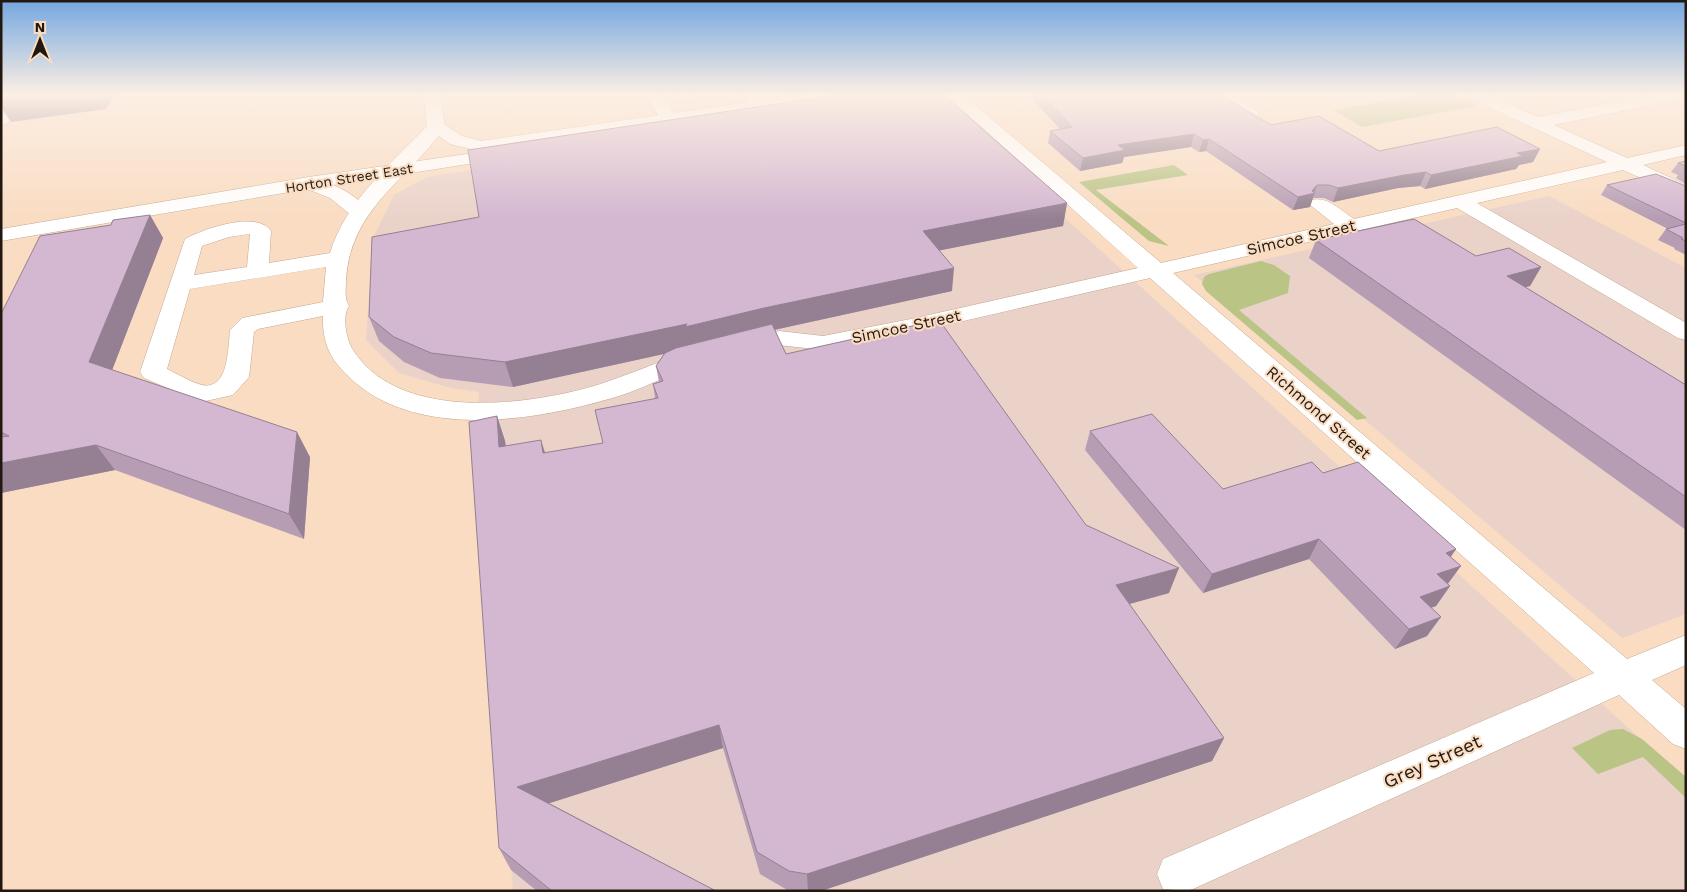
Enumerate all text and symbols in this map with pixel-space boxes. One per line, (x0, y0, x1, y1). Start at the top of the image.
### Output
north arrow (15, 15, 65, 65)
text: N (35, 19, 45, 35)
street label: Horton Street East (284, 160, 414, 196)
street label: Simcoe Street (1245, 216, 1358, 259)
street label: Simcoe Street (850, 306, 963, 347)
street label: Richmond Street (1263, 362, 1375, 463)
street label: Grey Street (1380, 730, 1485, 793)

